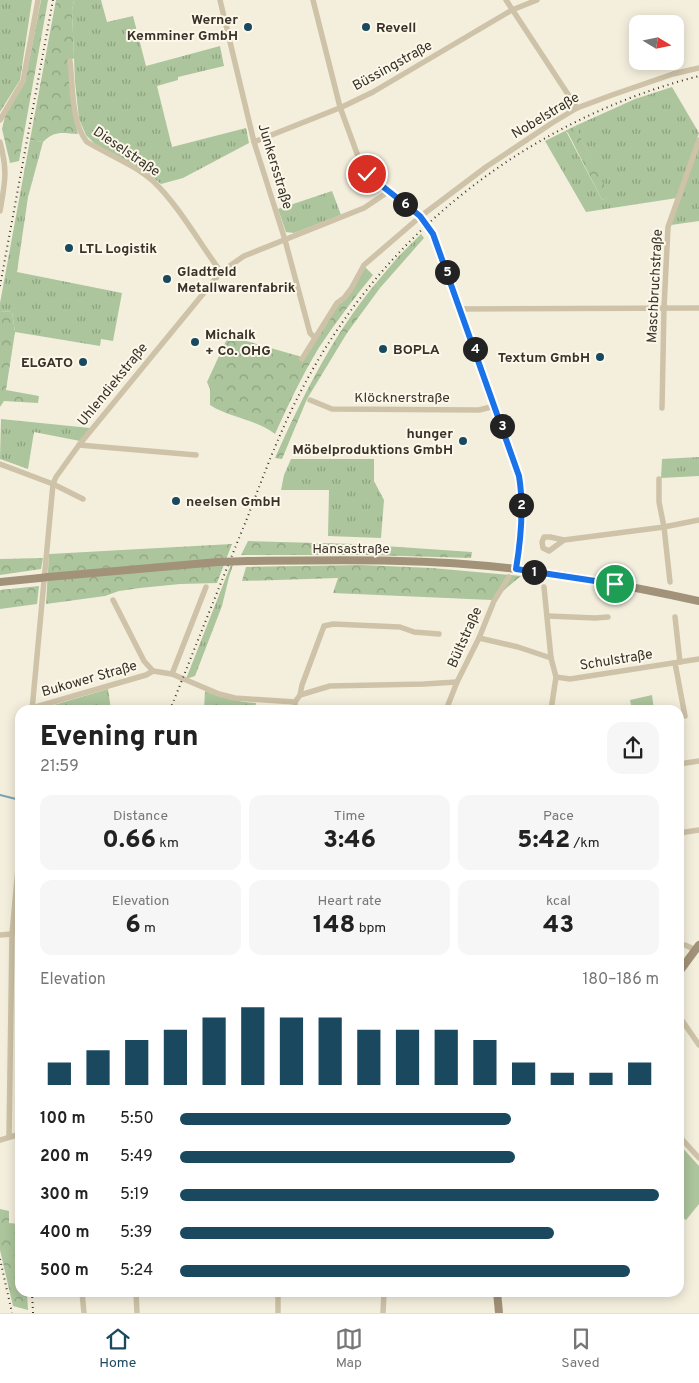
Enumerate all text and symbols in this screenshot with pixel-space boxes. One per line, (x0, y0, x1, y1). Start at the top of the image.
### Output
place label: Werner Kemminer GmbH (127, 12, 238, 45)
north arrow (629, 15, 684, 70)
map controls (629, 15, 684, 70)
place label: Revell (376, 20, 416, 37)
marker: Werner Kemminer GmbH (242, 21, 254, 33)
marker: Revell (360, 21, 372, 33)
street label: Büssingstraße (350, 37, 436, 95)
street label: Nobelstraße (509, 89, 583, 143)
street label: Junkersstraße (253, 121, 296, 211)
street label: Dieselstraße (89, 124, 163, 181)
pin (346, 153, 388, 195)
icon: check (353, 160, 381, 188)
pin: 6 (392, 192, 418, 216)
text: 6 (401, 196, 410, 213)
street label: Maschbruchstraße (644, 229, 667, 344)
place label: LTL Logistik (79, 241, 157, 258)
marker: LTL Logistik (63, 242, 75, 254)
pin: 5 (434, 260, 460, 284)
place label: Gladtfeld Metallwarenfabrik (177, 264, 296, 297)
text: 5 (443, 264, 452, 281)
marker: Gladtfeld Metallwarenfabrik (161, 273, 173, 285)
place label: Michalk + Co. OHG (205, 327, 271, 360)
marker: Michalk + Co. OHG (189, 336, 201, 348)
pin: 4 (462, 336, 488, 362)
street label: Uhlendiekstraße (74, 340, 152, 430)
text: 4 (471, 341, 480, 358)
place label: BOPLA (393, 342, 440, 359)
marker: BOPLA (377, 343, 389, 355)
place label: Textum GmbH (498, 350, 590, 367)
marker: Textum GmbH (594, 351, 606, 363)
place label: ELGATO (21, 355, 73, 372)
marker: ELGATO (77, 356, 89, 368)
street label: Klöcknerstraße (354, 390, 450, 407)
pin: 3 (490, 414, 514, 438)
text: 3 (498, 418, 507, 435)
place label: hunger Möbelproduktions GmbH (293, 426, 453, 459)
marker: hunger Möbelproduktions GmbH (457, 435, 469, 447)
pin: 2 (508, 492, 534, 518)
place label: neelsen GmbH (186, 494, 281, 511)
marker: neelsen GmbH (170, 495, 182, 507)
text: 2 (517, 497, 526, 514)
street label: Hansastraße (312, 541, 390, 558)
pin: 1 (522, 560, 546, 584)
pin (594, 563, 636, 605)
text: 1 (532, 564, 537, 581)
icon: arrive (601, 570, 629, 598)
street label: Bültstraße (444, 605, 486, 671)
street label: Schulstraße (579, 646, 654, 675)
street label: Bukower Straße (40, 658, 139, 701)
text: Evening run (40, 720, 199, 756)
button: share (607, 722, 659, 774)
text: 21:59 (40, 757, 79, 777)
text: Distance (113, 808, 168, 825)
text: Time (334, 808, 365, 825)
text: Pace (543, 808, 574, 825)
text: 0.66 (102, 825, 156, 857)
text: 3:46 (323, 825, 376, 857)
text: 5:42 (517, 825, 570, 857)
text: km (156, 835, 179, 852)
text: /km (570, 835, 600, 852)
text: Elevation (112, 893, 169, 910)
text: Heart rate (317, 893, 382, 910)
text: kcal (546, 893, 571, 910)
text: 6 (125, 910, 141, 942)
text: 148 (313, 910, 355, 942)
text: 43 (543, 910, 574, 942)
text: m (141, 920, 156, 937)
text: bpm (355, 920, 386, 937)
text: Elevation (40, 970, 106, 990)
text: 180–186 m (582, 970, 659, 990)
text: 100 m (40, 1109, 86, 1129)
text: 5:50 (120, 1109, 154, 1129)
text: 200 m (40, 1147, 89, 1167)
text: 5:49 (120, 1147, 153, 1167)
text: 300 m (40, 1185, 88, 1205)
text: 5:19 (120, 1185, 149, 1205)
text: 400 m (40, 1223, 89, 1243)
text: 5:39 (120, 1223, 152, 1243)
text: 500 m (40, 1261, 89, 1281)
text: 5:24 (120, 1261, 153, 1281)
tab: Home (99, 1325, 136, 1372)
tab: Map (335, 1325, 363, 1372)
tab: Saved (561, 1325, 600, 1372)

